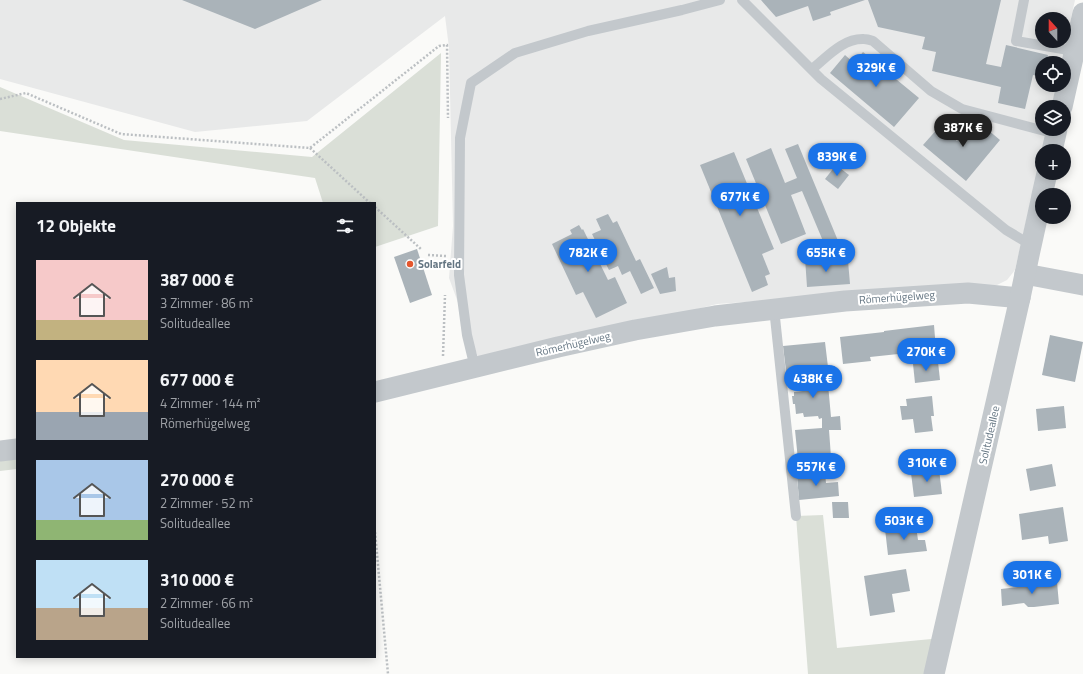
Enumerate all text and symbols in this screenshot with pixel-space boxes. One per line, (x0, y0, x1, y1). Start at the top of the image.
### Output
north arrow (1035, 12, 1071, 48)
map controls (1035, 12, 1071, 224)
pin: 329K € (843, 54, 909, 88)
button: locate (1035, 56, 1071, 92)
text: 329K € (856, 57, 896, 77)
button: layers (1035, 100, 1071, 136)
pin: 387K € (930, 114, 996, 148)
text: 387K € (943, 117, 983, 137)
pin: 839K € (804, 143, 870, 177)
button: + (1035, 144, 1071, 180)
text: 839K € (817, 146, 857, 166)
pin: 677K € (707, 183, 773, 217)
text: 677K € (720, 186, 760, 206)
button: − (1035, 188, 1071, 224)
text: 12 Objekte (36, 213, 116, 239)
icon: filters (334, 215, 356, 237)
pin: 782K € (555, 239, 621, 273)
pin: 655K € (793, 239, 859, 273)
text: 782K € (568, 242, 608, 262)
text: 655K € (806, 242, 846, 262)
place label: Solarfeld (418, 256, 461, 272)
marker: Solarfeld (405, 259, 415, 269)
text: 387 000 € (160, 267, 234, 293)
icon: home (68, 276, 116, 324)
street label: Römerhügelweg (858, 286, 936, 308)
text: 3 Zimmer · 86 m² (160, 293, 253, 313)
text: Solitudeallee (160, 313, 230, 333)
street label: Römerhügelweg (534, 328, 612, 360)
pin: 270K € (893, 338, 959, 372)
text: 270K € (906, 341, 946, 361)
pin: 438K € (780, 365, 846, 399)
text: 677 000 € (160, 367, 234, 393)
text: 438K € (793, 368, 833, 388)
icon: home (68, 376, 116, 424)
text: 4 Zimmer · 144 m² (160, 393, 261, 413)
street label: Solitudeallee (975, 404, 1004, 466)
text: Römerhügelweg (160, 413, 250, 433)
pin: 310K € (894, 449, 960, 483)
text: 310K € (907, 452, 947, 472)
pin: 557K € (783, 453, 849, 487)
text: 557K € (796, 456, 836, 476)
text: 270 000 € (160, 467, 234, 493)
icon: home (68, 476, 116, 524)
text: 2 Zimmer · 52 m² (160, 493, 253, 513)
pin: 503K € (871, 507, 937, 541)
text: 503K € (884, 510, 924, 530)
text: Solitudeallee (160, 513, 230, 533)
pin: 301K € (999, 561, 1065, 595)
text: 301K € (1012, 564, 1052, 584)
text: 310 000 € (160, 567, 234, 593)
icon: home (68, 576, 116, 624)
text: 2 Zimmer · 66 m² (160, 593, 253, 613)
text: Solitudeallee (160, 613, 230, 633)

